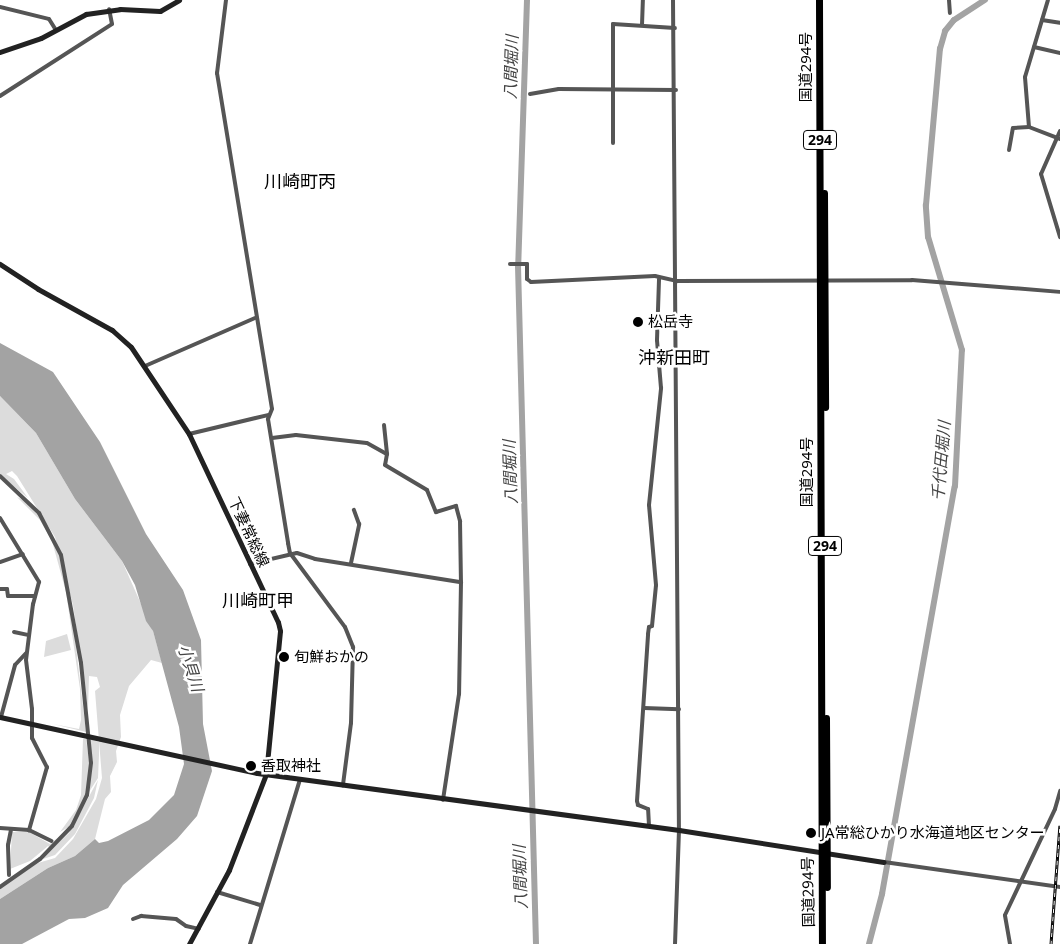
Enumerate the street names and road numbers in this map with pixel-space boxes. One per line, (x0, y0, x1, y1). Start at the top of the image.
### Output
street label: 国道294号 (797, 32, 815, 102)
road number: 294 (802, 128, 838, 152)
street label: 国道294号 (798, 437, 816, 507)
street label: 下妻常総線 (225, 494, 273, 570)
road number: 294 (808, 534, 842, 558)
street label: 国道294号 (798, 856, 818, 928)

